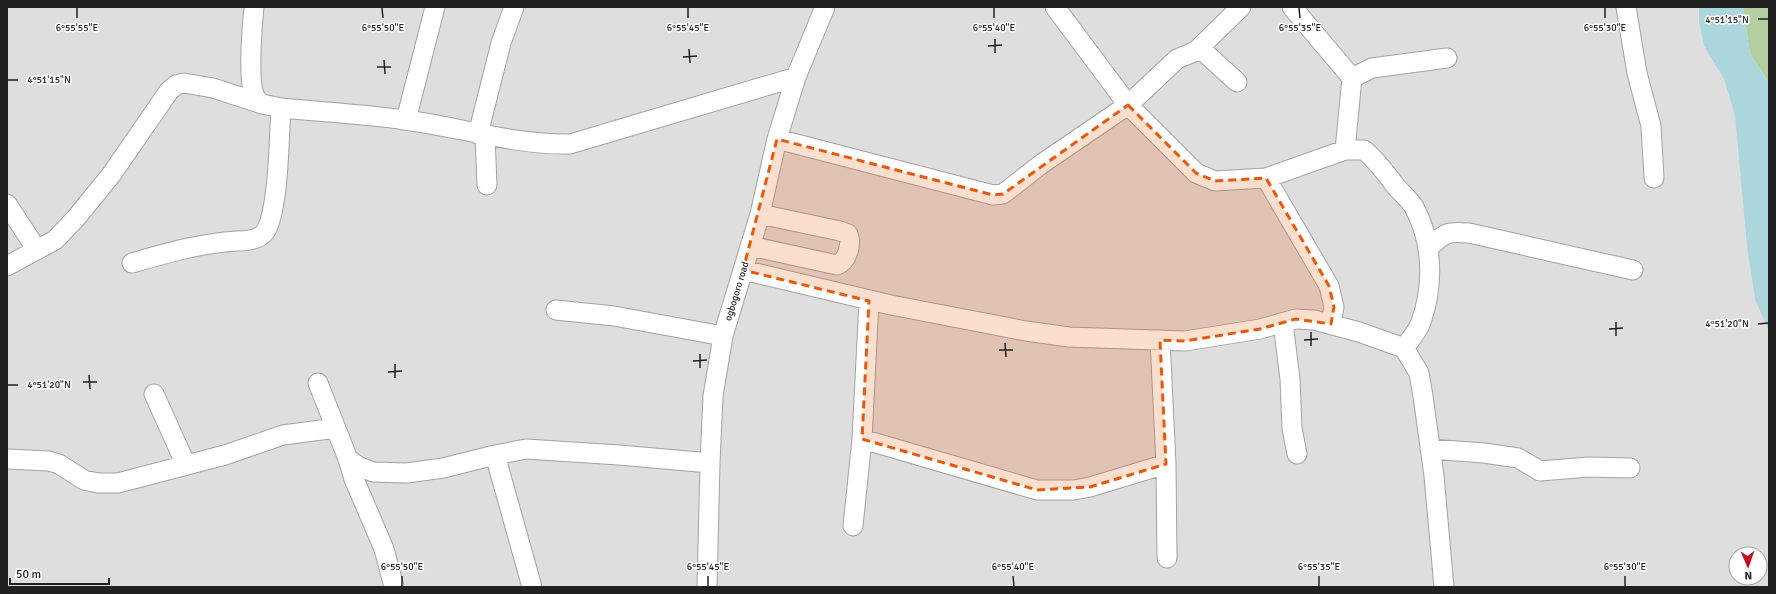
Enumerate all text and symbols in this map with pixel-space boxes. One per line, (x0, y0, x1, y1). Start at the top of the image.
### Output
text: 4°51'15"N (1705, 14, 1749, 26)
text: 6°55'55"E (56, 22, 98, 34)
text: 6°55'50"E (362, 22, 404, 34)
text: 6°55'45"E (667, 22, 709, 34)
text: 6°55'40"E (973, 22, 1015, 34)
text: 6°55'35"E (1279, 22, 1321, 34)
text: 6°55'30"E (1584, 22, 1626, 34)
text: 4°51'15"N (27, 74, 71, 86)
street label: ogbogoro road (722, 260, 752, 322)
text: 4°51'20"N (1705, 318, 1749, 330)
text: 4°51'20"N (27, 379, 71, 391)
north arrow (1728, 546, 1768, 586)
scale bar (10, 560, 109, 586)
text: 6°55'50"E (381, 561, 423, 573)
text: 6°55'45"E (687, 561, 729, 573)
text: 6°55'40"E (992, 561, 1034, 573)
text: 6°55'35"E (1298, 561, 1340, 573)
text: 6°55'30"E (1604, 561, 1646, 573)
text: 50 m (16, 567, 41, 582)
text: N (1744, 569, 1752, 582)

